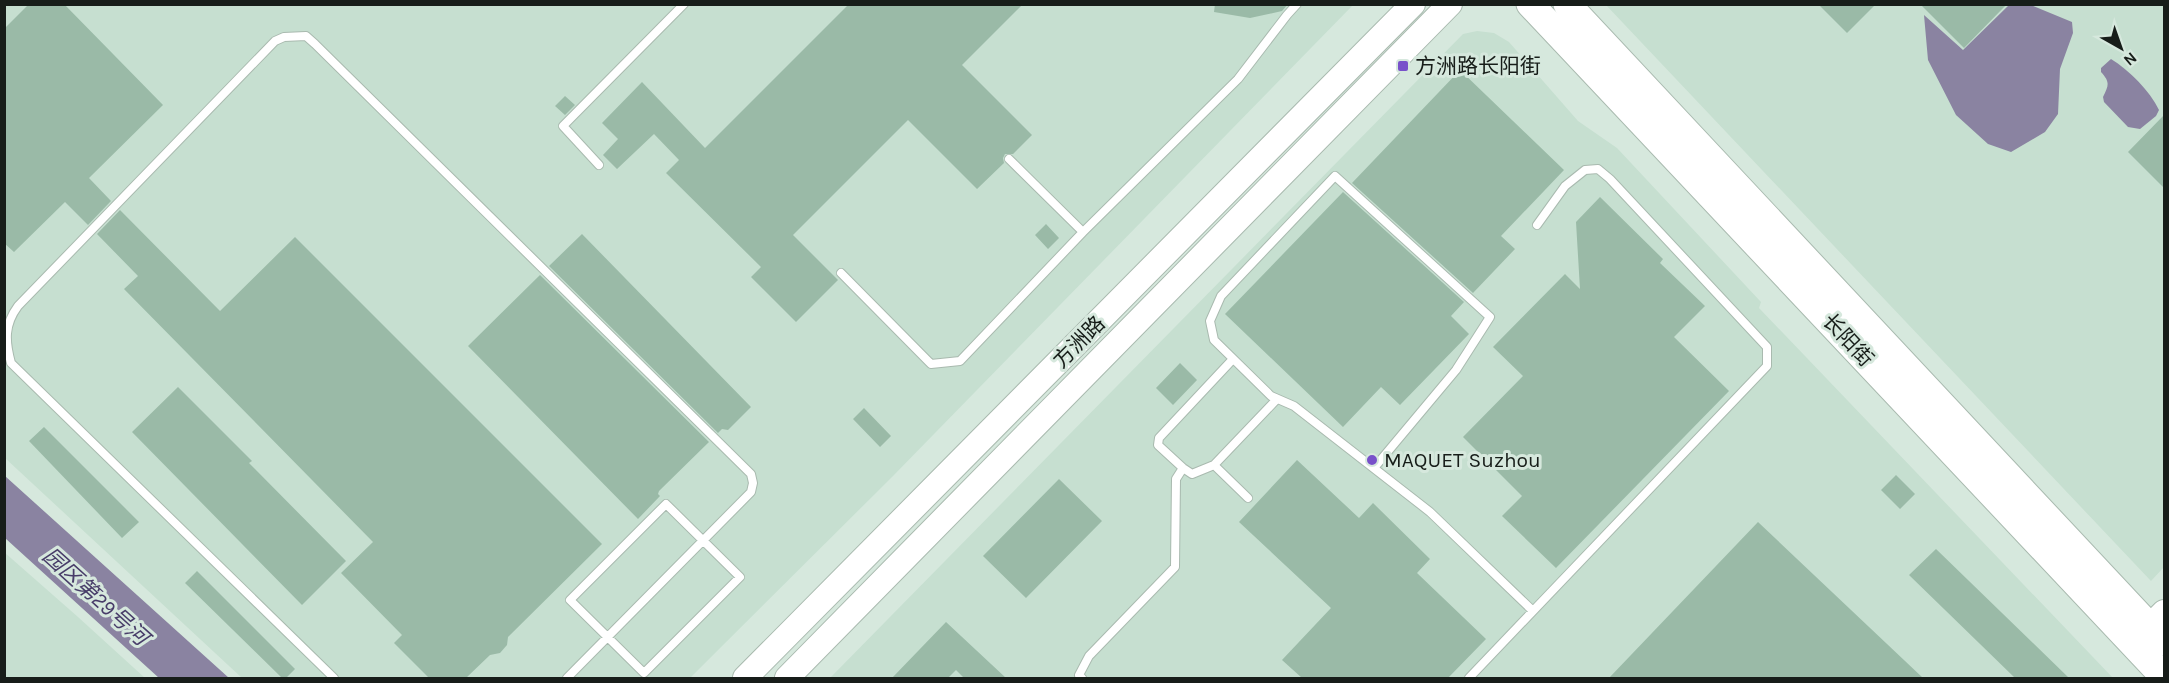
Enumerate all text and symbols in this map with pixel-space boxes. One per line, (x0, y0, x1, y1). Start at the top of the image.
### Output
north arrow (2091, 18, 2151, 78)
text: N (2120, 48, 2141, 70)
place label: 方洲路长阳街 (1415, 54, 1541, 78)
marker: 方洲路长阳街 (1396, 59, 1410, 73)
street label: 长阳街 (1818, 309, 1878, 371)
street label: 方洲路 (1048, 311, 1110, 373)
place label: MAQUET Suzhou (1384, 448, 1541, 472)
marker: MAQUET Suzhou (1365, 453, 1379, 467)
water label: 园区第29号河 (37, 543, 156, 654)

